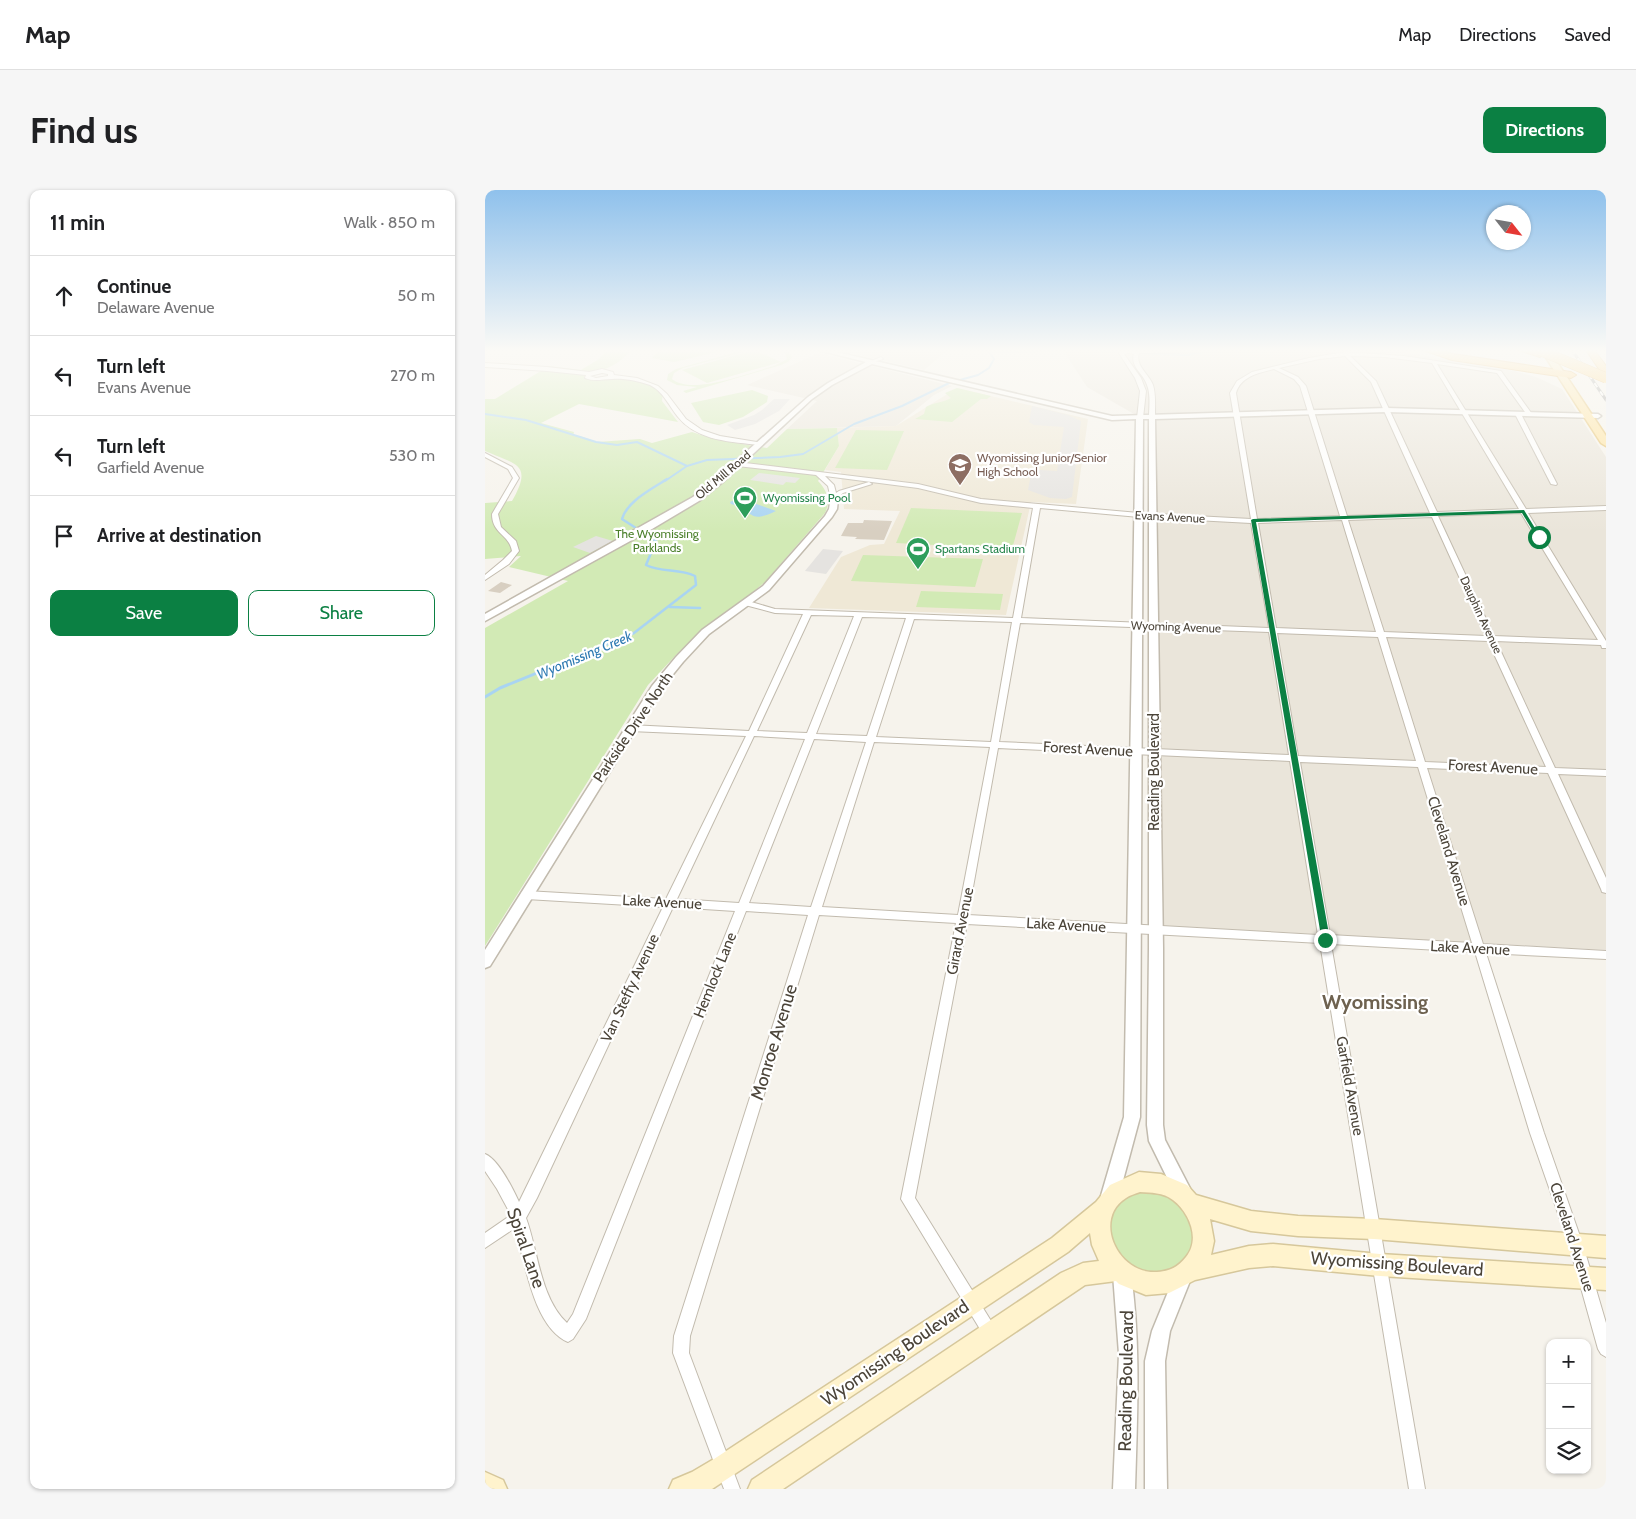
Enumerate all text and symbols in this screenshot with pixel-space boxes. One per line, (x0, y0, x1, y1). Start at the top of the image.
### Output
text: Map (25, 20, 71, 49)
text: Map (1398, 24, 1431, 46)
text: Directions (1459, 24, 1536, 46)
text: Saved (1564, 24, 1611, 46)
button: Directions (1483, 107, 1606, 153)
text: Find us (30, 109, 138, 152)
north arrow (1486, 205, 1531, 250)
text: 11 min (50, 210, 105, 235)
text: Walk · 850 m (344, 213, 435, 232)
text: Continue (97, 275, 171, 298)
icon: ahead (50, 282, 78, 310)
text: 50 m (398, 286, 435, 305)
text: Delaware Avenue (97, 298, 215, 317)
text: Turn left (97, 355, 165, 378)
icon: left (50, 362, 78, 390)
text: 270 m (390, 366, 435, 385)
text: Evans Avenue (97, 378, 191, 397)
text: Turn left (97, 435, 165, 458)
icon: left (50, 442, 78, 470)
text: 530 m (389, 446, 435, 465)
street label: Old Mill Road (692, 447, 753, 502)
place label: Wyomissing Junior/Senior High School (977, 450, 1107, 479)
school or university icon: Wyomissing Junior/Senior High School (947, 452, 973, 486)
text: Garfield Avenue (97, 458, 204, 477)
sports icon: Wyomissing Pool (732, 485, 758, 519)
place label: Wyomissing Pool (763, 490, 851, 505)
street label: Evans Avenue (1134, 507, 1206, 526)
icon: arrive (50, 522, 78, 550)
text: Arrive at destination (97, 524, 261, 547)
park label: The Wyomissing Parklands (615, 526, 700, 555)
route start (1528, 526, 1551, 549)
sports icon: Spartans Stadium (905, 536, 931, 570)
place label: Spartans Stadium (935, 541, 1025, 556)
street label: Dauphin Avenue (1457, 574, 1506, 656)
button: Save (50, 590, 238, 636)
button: Share (248, 590, 435, 636)
street label: Wyoming Avenue (1131, 617, 1221, 636)
water label: Wyomissing Creek (534, 626, 635, 683)
street label: Parkside Drive North (589, 668, 677, 786)
street label: Reading Boulevard (1145, 713, 1163, 831)
street label: Forest Avenue (1043, 738, 1134, 760)
street label: Forest Avenue (1448, 756, 1539, 778)
street label: Cleveland Avenue (1424, 794, 1474, 908)
street label: Girard Avenue (943, 885, 977, 976)
street label: Lake Avenue (622, 891, 703, 913)
street label: Lake Avenue (1026, 914, 1107, 936)
street label: Hemlock Lane (690, 929, 740, 1020)
route end (1314, 929, 1337, 952)
street label: Van Steffy Avenue (597, 931, 663, 1045)
street label: Lake Avenue (1430, 937, 1511, 959)
street label: Monroe Avenue (746, 981, 802, 1103)
district label: Wyomissing (1322, 990, 1428, 1014)
street label: Garfield Avenue (1332, 1035, 1368, 1137)
street label: Cleveland Avenue (1546, 1180, 1598, 1294)
street label: Spiral Lane (502, 1205, 550, 1291)
street label: Wyomissing Boulevard (1310, 1247, 1484, 1281)
street label: Wyomissing Boulevard (817, 1295, 973, 1411)
street label: Reading Boulevard (1114, 1310, 1138, 1452)
map controls (1546, 1339, 1591, 1474)
button: + (1546, 1339, 1591, 1384)
button: − (1546, 1384, 1591, 1429)
button: layers (1546, 1429, 1591, 1474)

